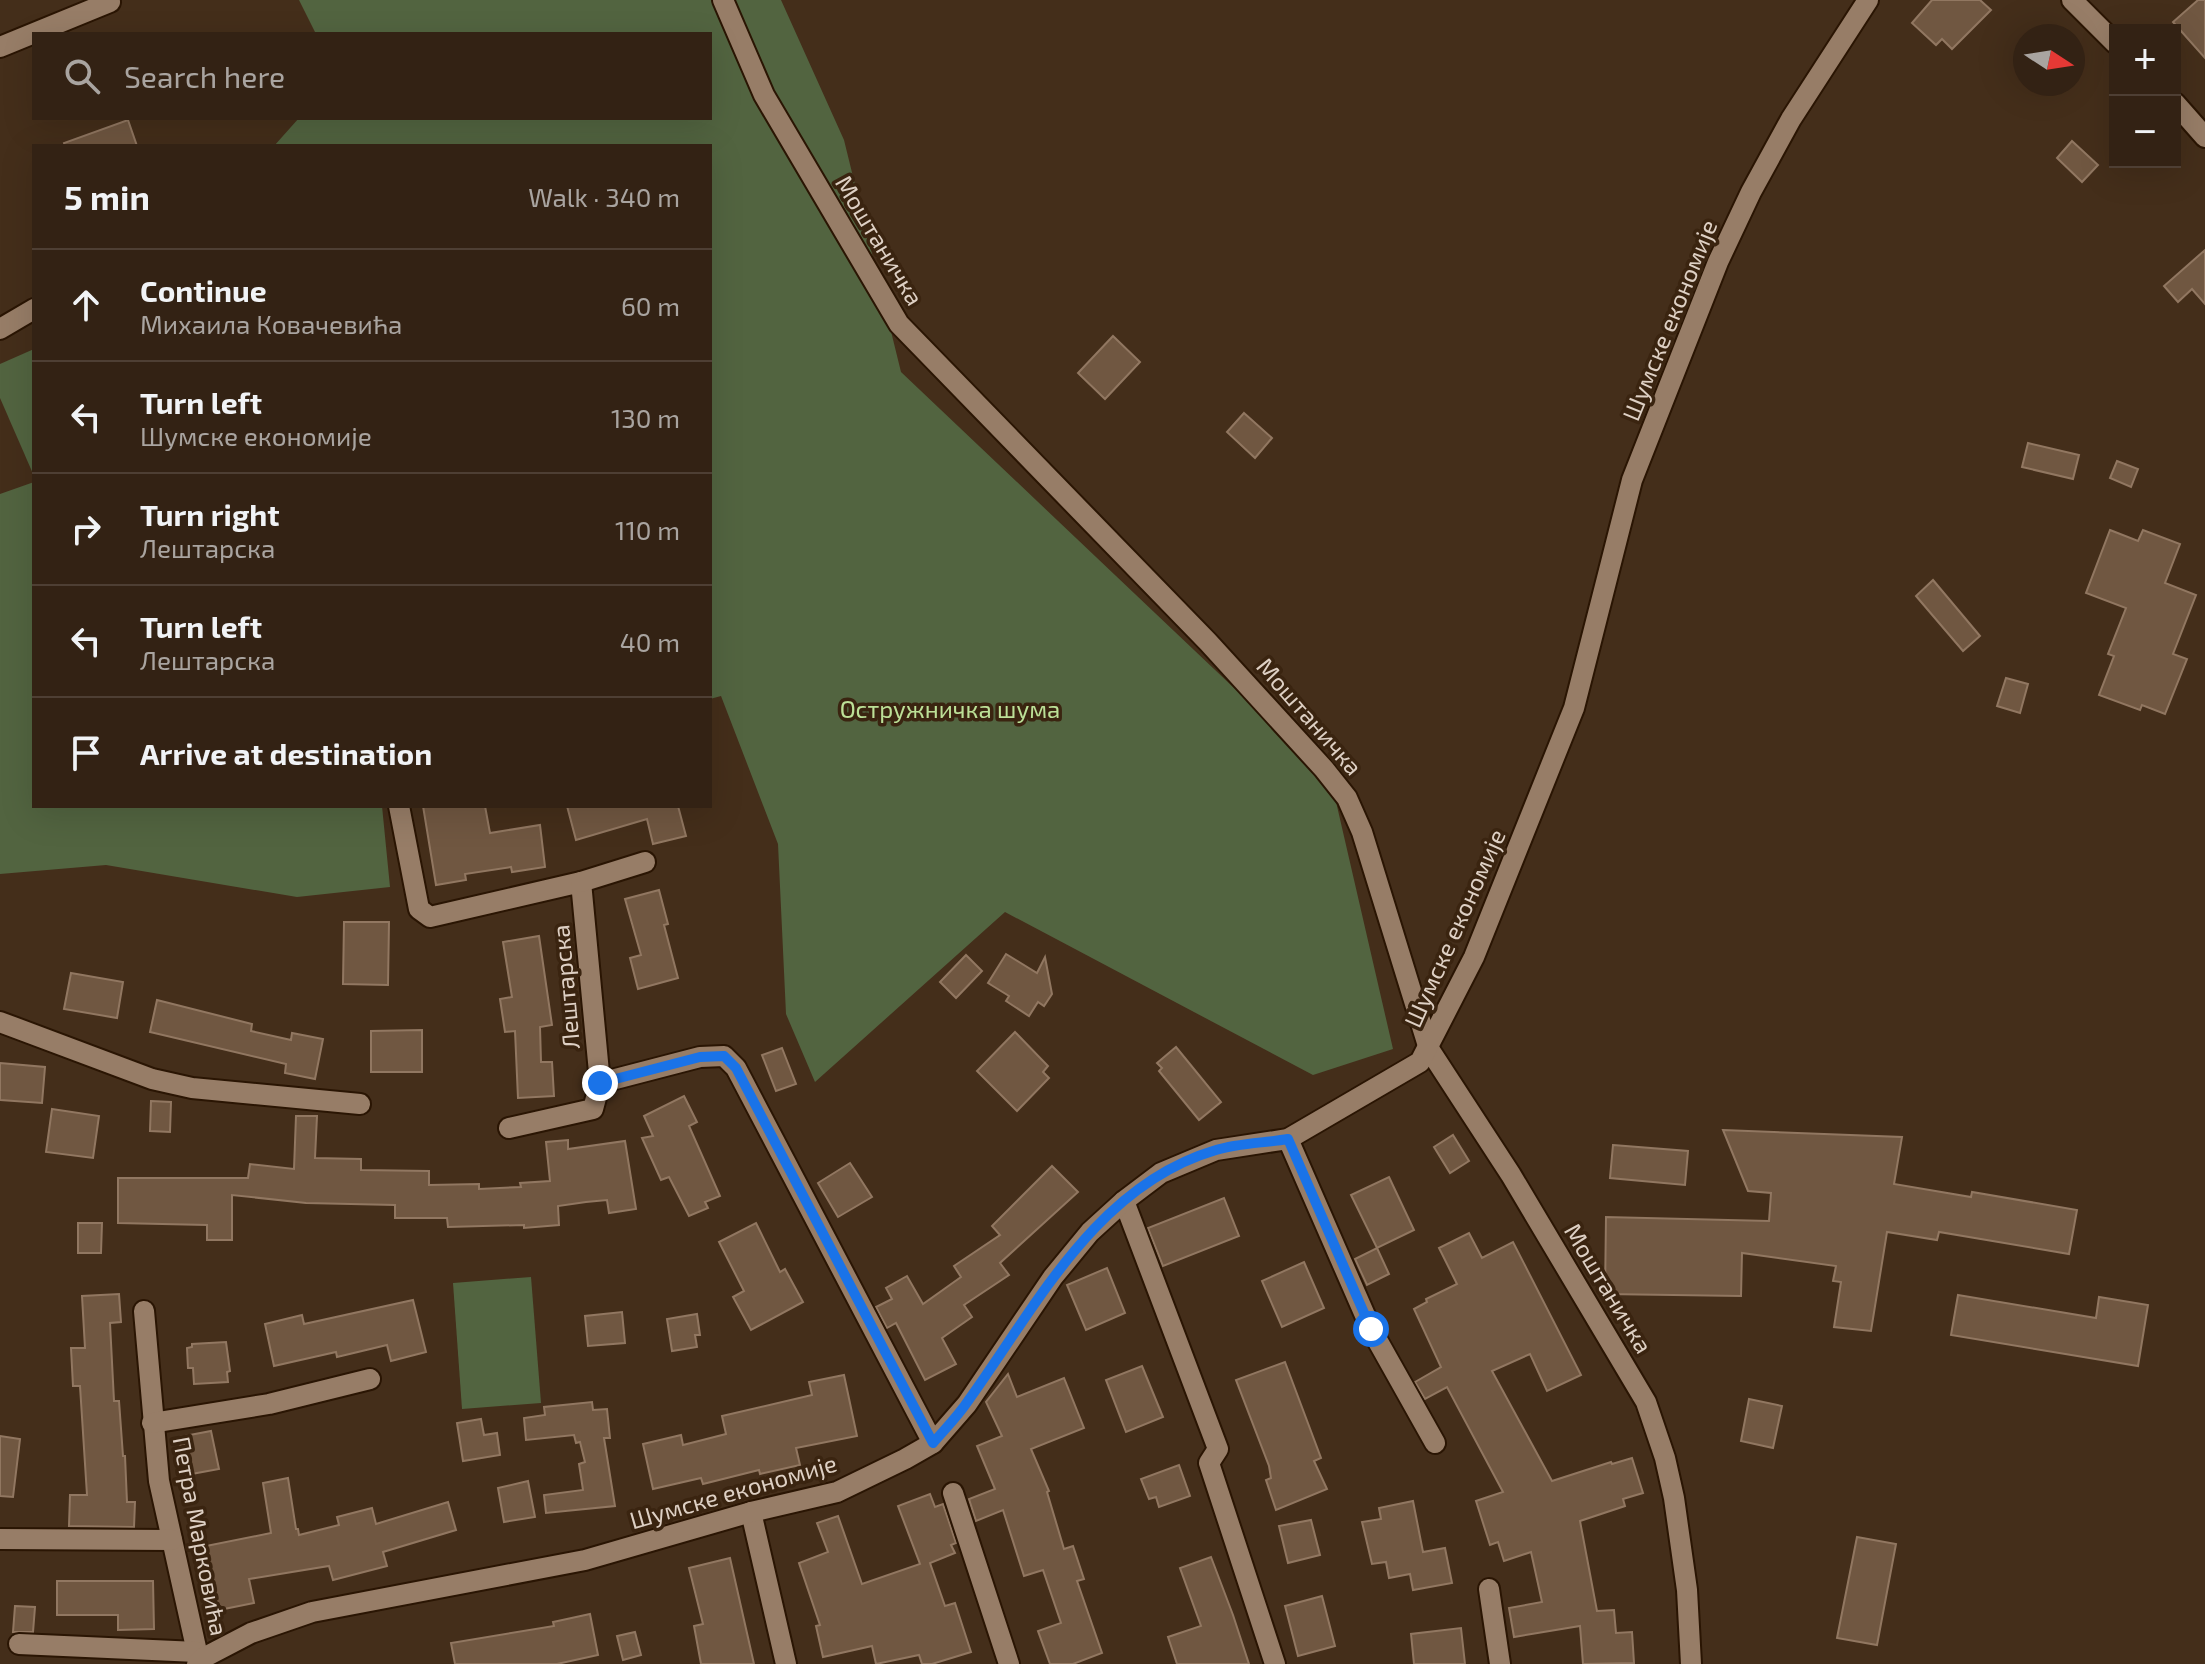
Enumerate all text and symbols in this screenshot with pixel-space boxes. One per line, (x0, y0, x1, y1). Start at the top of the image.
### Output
north arrow (2013, 24, 2085, 96)
map controls (2109, 24, 2181, 168)
button: + (2109, 24, 2181, 96)
search box (32, 32, 712, 120)
icon: search (60, 54, 104, 98)
text: Search here (124, 58, 285, 94)
button: − (2109, 96, 2181, 168)
street label: Моштаничка (830, 170, 930, 310)
text: 5 min (64, 176, 150, 217)
text: Walk · 340 m (528, 181, 680, 212)
street label: Шумске економије (1615, 215, 1723, 425)
text: Continue (140, 272, 267, 308)
icon: ahead (64, 283, 108, 327)
text: 60 m (621, 290, 680, 321)
text: Михаила Ковачевића (140, 308, 402, 339)
text: Turn left (140, 384, 262, 420)
icon: left (64, 395, 108, 439)
text: 130 m (611, 402, 680, 433)
text: Шумске економије (140, 420, 372, 451)
text: Turn right (140, 496, 280, 532)
icon: right (64, 507, 108, 551)
text: 110 m (615, 514, 680, 545)
text: Лештарска (140, 532, 275, 563)
text: Turn left (140, 608, 262, 644)
icon: left (64, 619, 108, 663)
text: 40 m (620, 626, 680, 657)
text: Лештарска (140, 644, 275, 675)
street label: Моштаничка (1251, 651, 1369, 781)
park label: Остружничка шума (840, 694, 1060, 724)
icon: arrive (64, 731, 108, 775)
text: Arrive at destination (140, 735, 432, 771)
street label: Шумске економије (1397, 824, 1512, 1032)
street label: Лештарска (545, 924, 585, 1050)
route end (582, 1065, 618, 1101)
street label: Моштаничка (1559, 1218, 1659, 1358)
route start (1353, 1311, 1389, 1347)
street label: Петра Марковића (167, 1434, 235, 1638)
street label: Шумске економије (626, 1448, 840, 1535)

